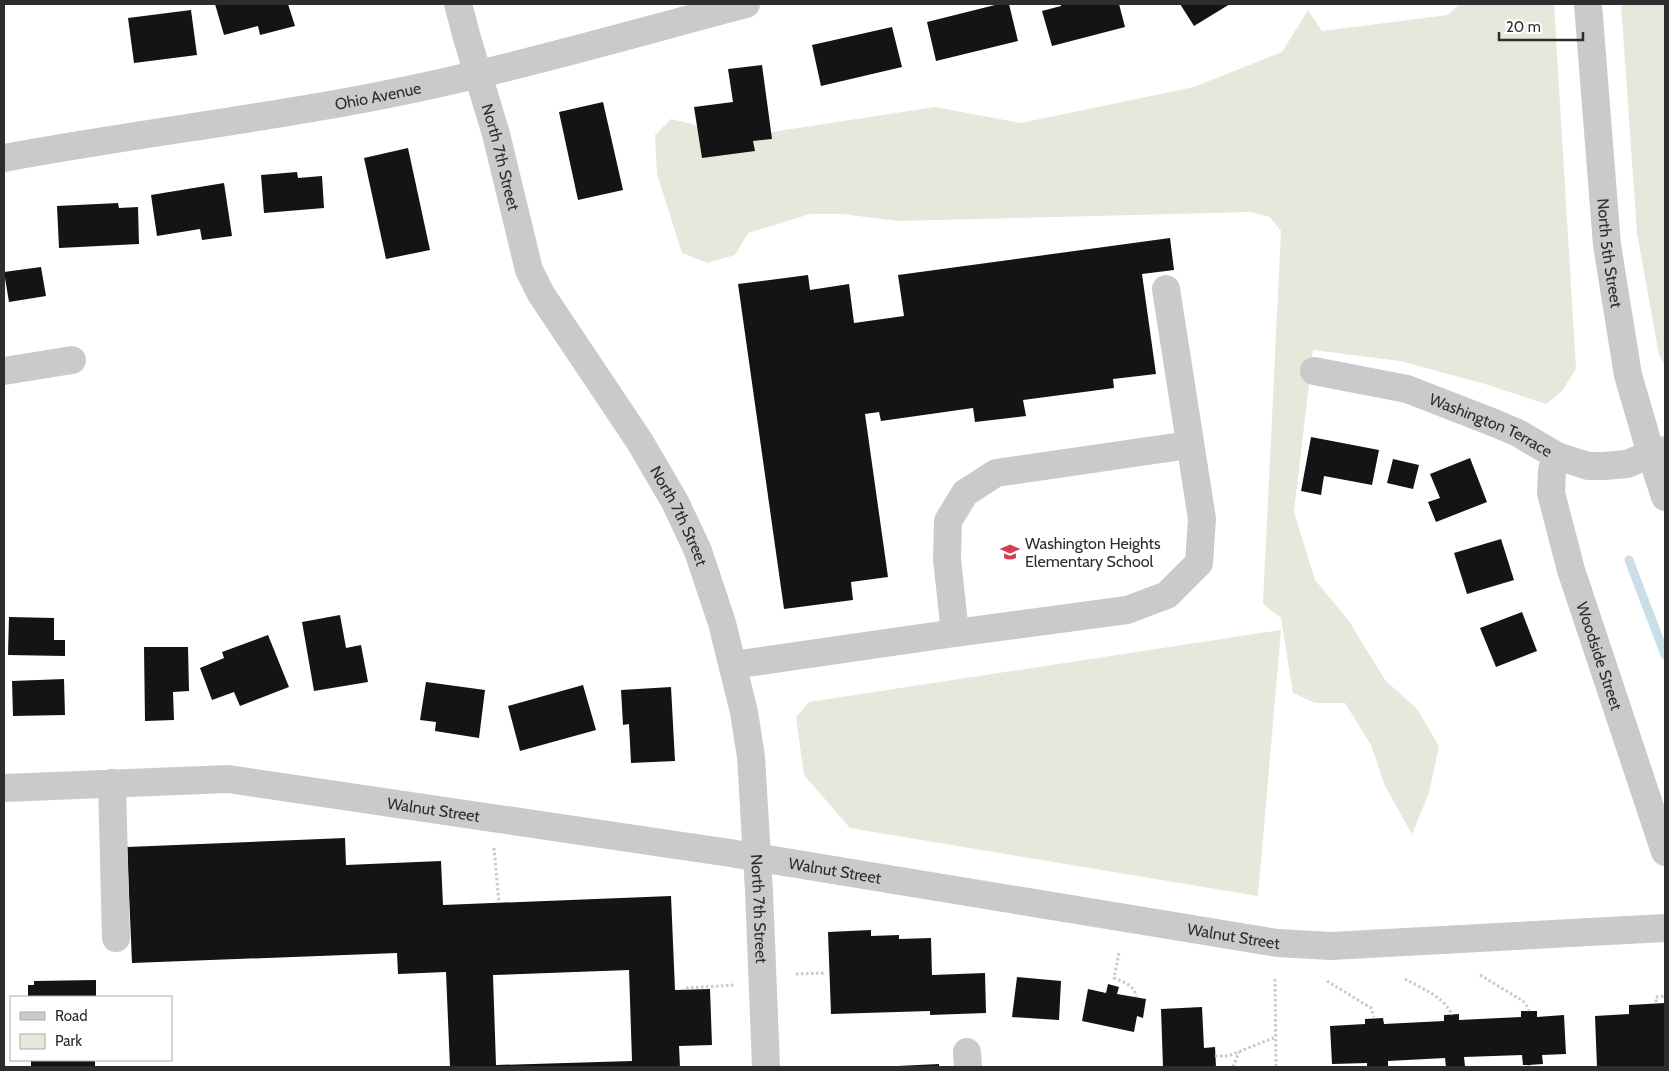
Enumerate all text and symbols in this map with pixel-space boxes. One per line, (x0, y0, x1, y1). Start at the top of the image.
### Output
scale bar (1499, 10, 1583, 42)
text: 20 m (1506, 18, 1541, 36)
street label: Ohio Avenue (333, 78, 423, 113)
street label: North 7th Street (478, 101, 524, 213)
street label: North 5th Street (1594, 198, 1627, 310)
street label: Washington Terrace (1427, 389, 1556, 461)
street label: North 7th Street (646, 462, 712, 569)
place label: Washington Heights Elementary School (1025, 534, 1161, 571)
school or university icon: Washington Heights Elementary School (999, 541, 1021, 563)
street label: Woodside Street (1573, 599, 1627, 713)
street label: Walnut Street (386, 793, 482, 826)
street label: North 7th Street (747, 853, 771, 964)
street label: Walnut Street (787, 853, 883, 887)
street label: Walnut Street (1186, 919, 1281, 953)
legend (10, 996, 172, 1061)
text: Road (55, 1007, 88, 1025)
text: Park (55, 1032, 82, 1050)

